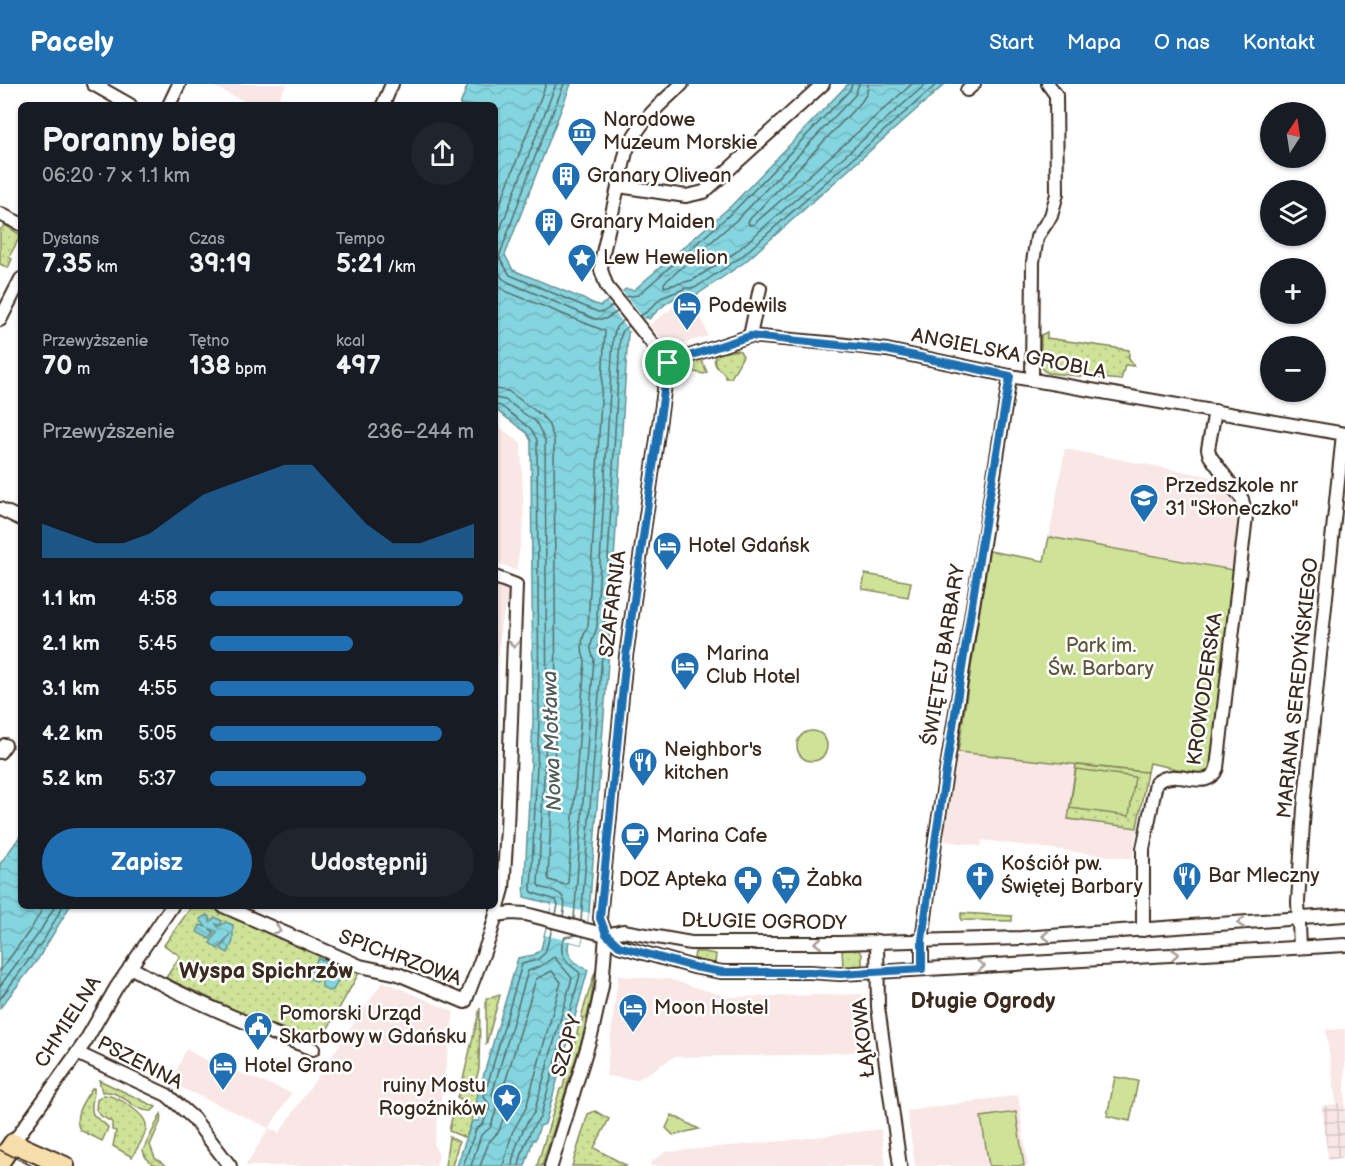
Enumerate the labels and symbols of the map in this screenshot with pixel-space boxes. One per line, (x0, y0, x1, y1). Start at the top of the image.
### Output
north arrow (1260, 102, 1326, 168)
place label: Narodowe Muzeum Morskie (603, 108, 758, 155)
museum icon: Narodowe Muzeum Morskie (566, 116, 598, 158)
building icon: Granary Olivean (550, 160, 582, 202)
place label: Granary Olivean (587, 164, 732, 188)
building icon: Granary Maiden (533, 206, 565, 248)
place label: Granary Maiden (570, 210, 715, 234)
place icon: Lew Hewelion (566, 242, 598, 284)
place label: Lew Hewelion (603, 246, 728, 270)
hotel icon: Podewils (671, 290, 703, 332)
place label: Podewils (708, 294, 787, 318)
street label: ANGIELSKA GROBLA (910, 323, 1109, 385)
pin (642, 337, 693, 388)
place label: Przedszkole nr 31 "Słoneczko" (1165, 474, 1299, 521)
school or university icon: Przedszkole nr 31 "Słoneczko" (1128, 482, 1160, 524)
hotel icon: Hotel Gdańsk (651, 530, 683, 572)
place label: Hotel Gdańsk (688, 534, 810, 558)
street label: SZAFARNIA (595, 548, 632, 659)
street label: MARIANA SEREDYŃSKIEGO (1271, 556, 1324, 820)
street label: ŚWIĘTEJ BARBARY (917, 562, 970, 747)
street label: KROWODERSKA (1182, 610, 1228, 767)
park label: Park im. Św. Barbary (1048, 634, 1154, 681)
one-way arrow (507, 639, 520, 648)
place label: Marina Club Hotel (706, 642, 800, 689)
hotel icon: Marina Club Hotel (669, 650, 701, 692)
water label: Nowa Motława (537, 670, 567, 812)
place label: Neighbor's kitchen (664, 738, 762, 785)
restaurant icon: Neighbor's kitchen (627, 746, 659, 788)
cafe icon: Marina Cafe (619, 820, 651, 862)
place label: Marina Cafe (656, 824, 767, 848)
place label: Kościół pw. Świętej Barbary (1001, 852, 1143, 899)
church icon: Kościół pw. Świętej Barbary (964, 860, 996, 902)
restaurant icon: Bar Mleczny (1171, 860, 1203, 902)
pharmacy icon: DOZ Apteka (732, 864, 764, 906)
supermarket icon: Żabka (770, 864, 802, 906)
place label: Bar Mleczny (1208, 864, 1320, 888)
place label: Żabka (806, 867, 863, 892)
place label: DOZ Apteka (619, 868, 727, 892)
street label: DŁUGIE OGRODY (681, 909, 847, 935)
one-way arrow (1236, 917, 1245, 930)
one-way arrow (270, 922, 281, 934)
street label: SPICHRZOWA (335, 925, 465, 992)
one-way arrow (1042, 930, 1051, 943)
one-way arrow (814, 937, 823, 949)
one-way arrow (1171, 947, 1180, 960)
district label: Wyspa Spichrzów (179, 958, 354, 985)
one-way arrow (976, 960, 985, 973)
street label: CHMIELNA (30, 971, 107, 1072)
district label: Długie Ogrody (911, 988, 1055, 1015)
hotel icon: Moon Hostel (617, 992, 649, 1034)
place label: Moon Hostel (654, 996, 768, 1020)
street label: ŁĄKOWA (848, 996, 880, 1079)
place label: Pomorski Urząd Skarbowy w Gdańsku (279, 1002, 467, 1049)
public building icon: Pomorski Urząd Skarbowy w Gdańsku (242, 1010, 274, 1052)
street label: SZOPY (547, 1012, 587, 1080)
street label: PSZENNA (93, 1031, 187, 1095)
hotel icon: Hotel Grano (207, 1050, 239, 1092)
place label: Hotel Grano (244, 1054, 353, 1078)
place label: ruiny Mostu Rogoźników (378, 1074, 487, 1121)
place icon: ruiny Mostu Rogoźników (491, 1082, 523, 1124)

